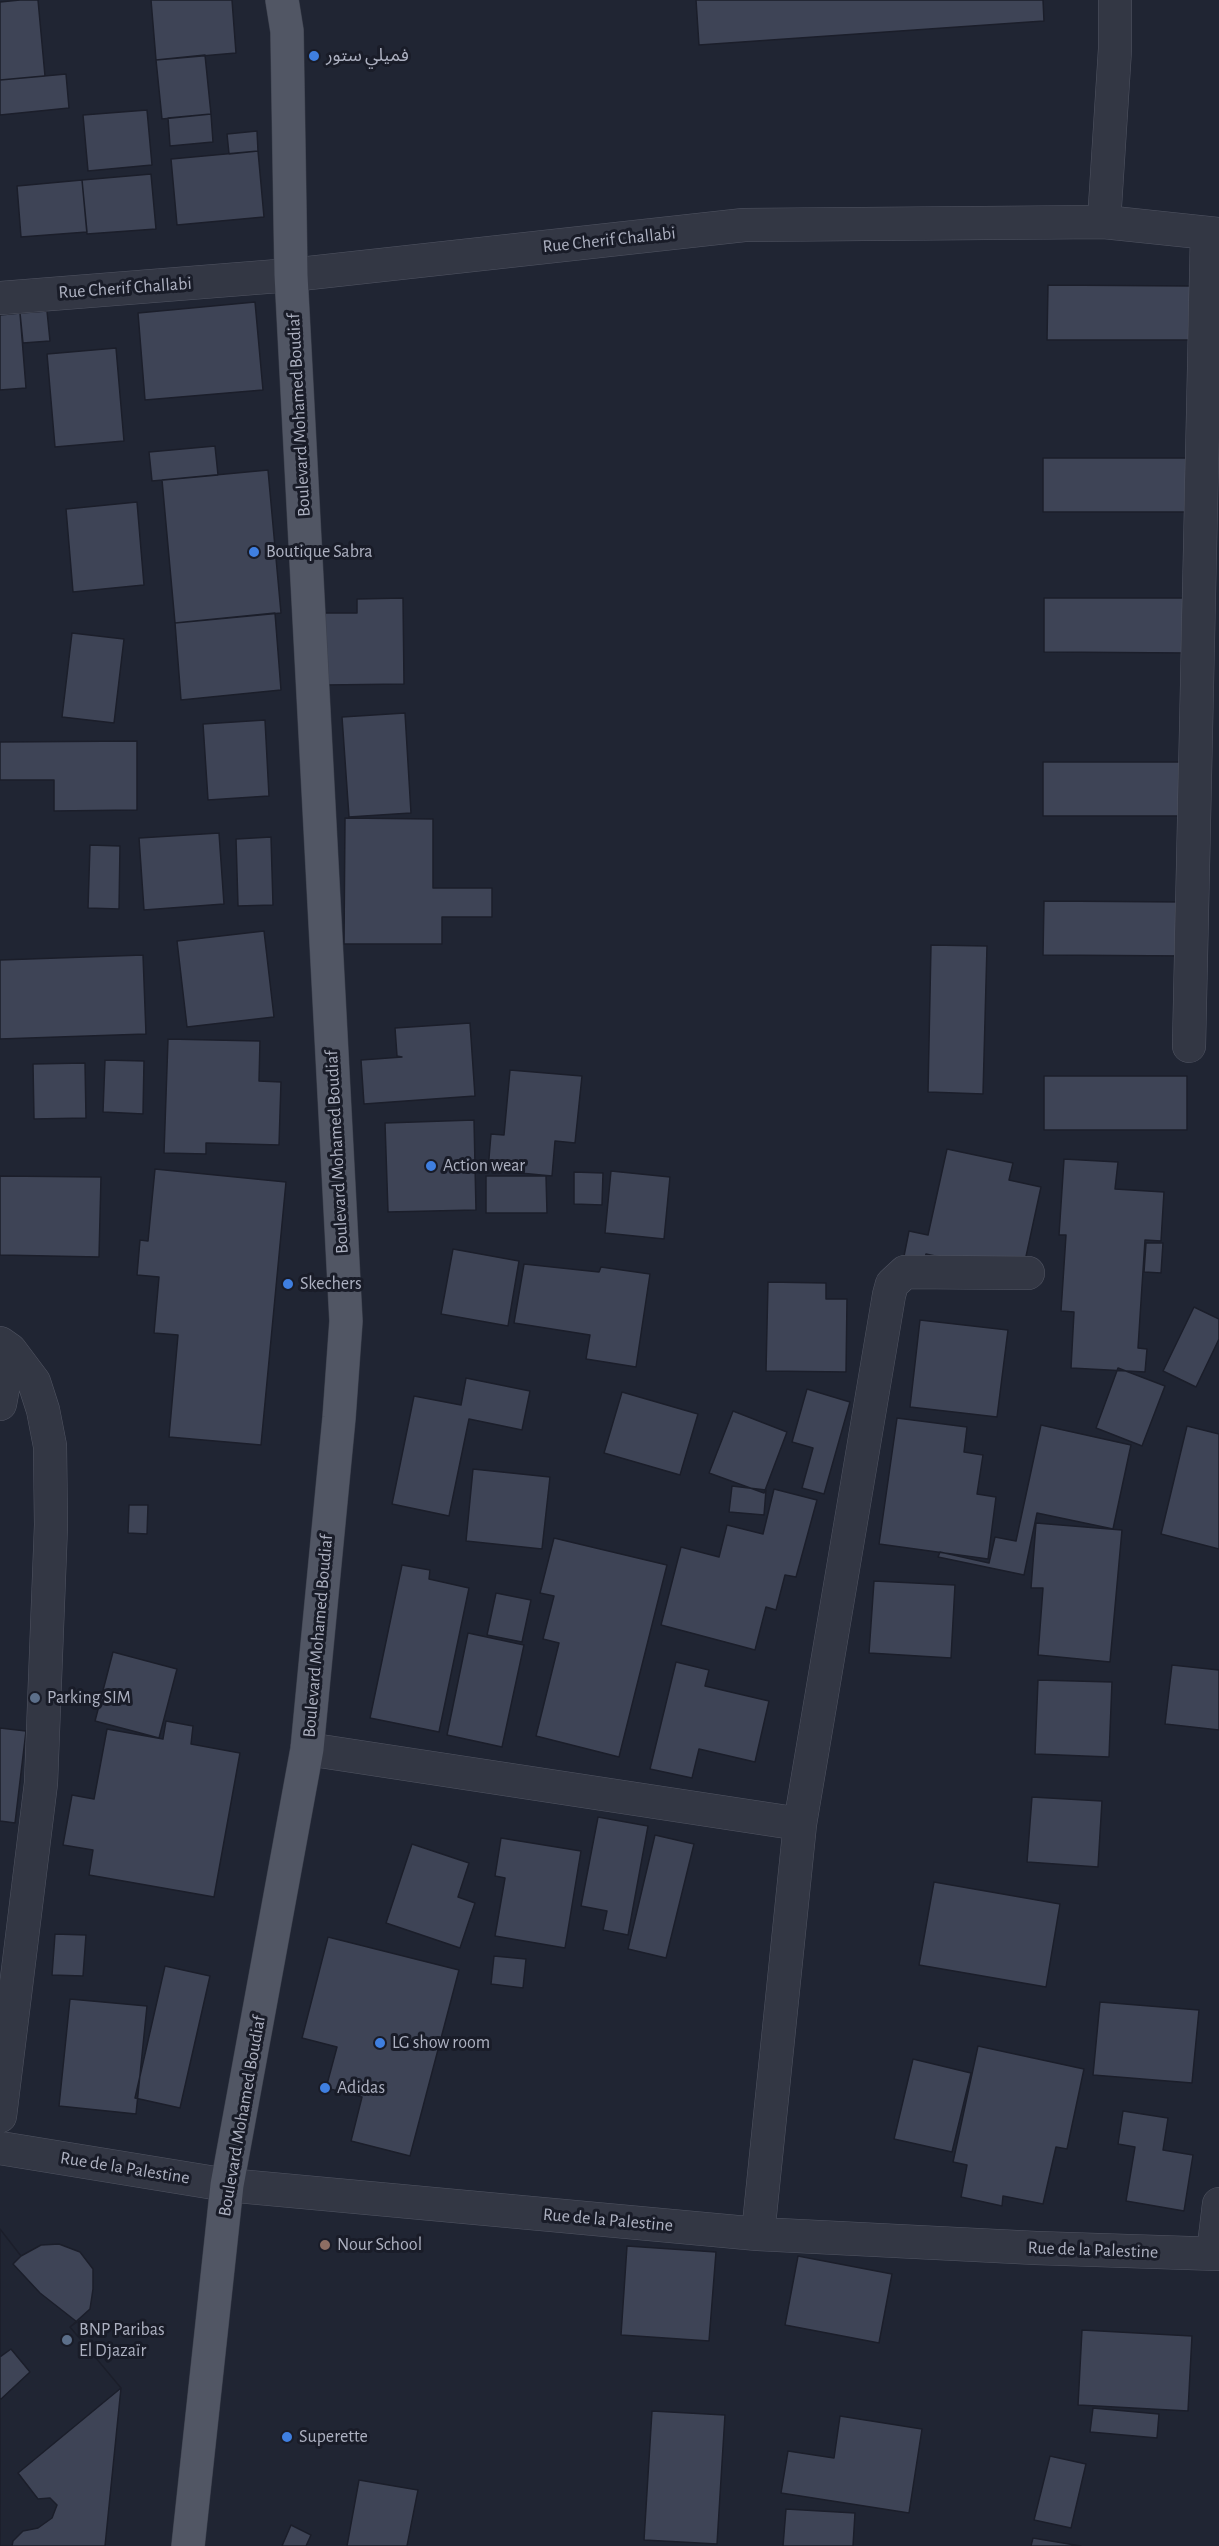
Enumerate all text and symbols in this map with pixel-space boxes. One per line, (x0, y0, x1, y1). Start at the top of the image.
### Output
place label: فميلي ستور (326, 45, 409, 67)
marker: فميلي ستور (307, 49, 321, 63)
street label: Rue Cherif Challabi (541, 222, 677, 258)
street label: Rue Cherif Challabi (58, 273, 192, 303)
street label: Boulevard Mohamed Boudiaf (283, 313, 315, 517)
place label: Boutique Sabra (266, 541, 373, 563)
marker: Boutique Sabra (247, 545, 261, 559)
street label: Boulevard Mohamed Boudiaf (321, 1050, 353, 1254)
place label: Action wear (443, 1155, 525, 1177)
marker: Action wear (424, 1159, 438, 1173)
place label: Skechers (300, 1273, 362, 1295)
marker: Skechers (281, 1277, 295, 1291)
street label: Boulevard Mohamed Boudiaf (298, 1534, 338, 1738)
place label: Parking SIM (47, 1687, 131, 1709)
marker: Parking SIM (28, 1691, 42, 1705)
street label: Boulevard Mohamed Boudiaf (214, 2014, 270, 2218)
place label: LG show room (392, 2032, 490, 2054)
marker: LG show room (373, 2036, 387, 2050)
place label: Adidas (337, 2077, 385, 2099)
marker: Adidas (318, 2081, 332, 2095)
street label: Rue de la Palestine (59, 2147, 191, 2189)
street label: Rue de la Palestine (542, 2204, 674, 2236)
place label: Nour School (337, 2234, 422, 2256)
street label: Rue de la Palestine (1027, 2237, 1159, 2263)
marker: Nour School (318, 2238, 332, 2252)
place label: BNP Paribas El Djazaïr (79, 2319, 165, 2362)
marker: BNP Paribas El Djazaïr (60, 2333, 74, 2347)
place label: Superette (299, 2426, 368, 2448)
marker: Superette (280, 2430, 294, 2444)

